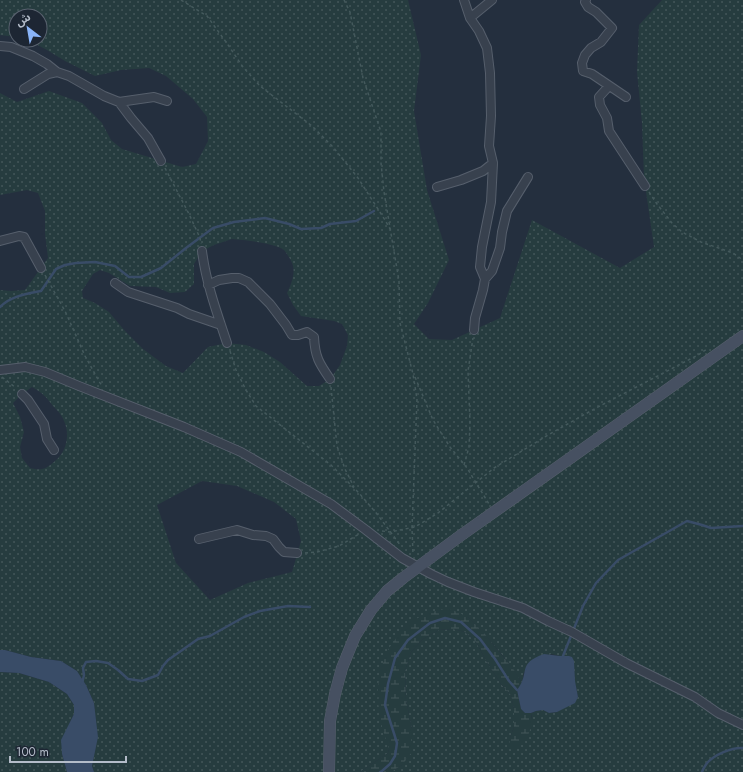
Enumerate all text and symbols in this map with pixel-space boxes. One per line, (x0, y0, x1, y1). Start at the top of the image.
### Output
north arrow (8, 8, 48, 48)
text: ش (12, 9, 33, 30)
scale bar (10, 738, 126, 764)
text: 100 m (16, 743, 49, 761)

